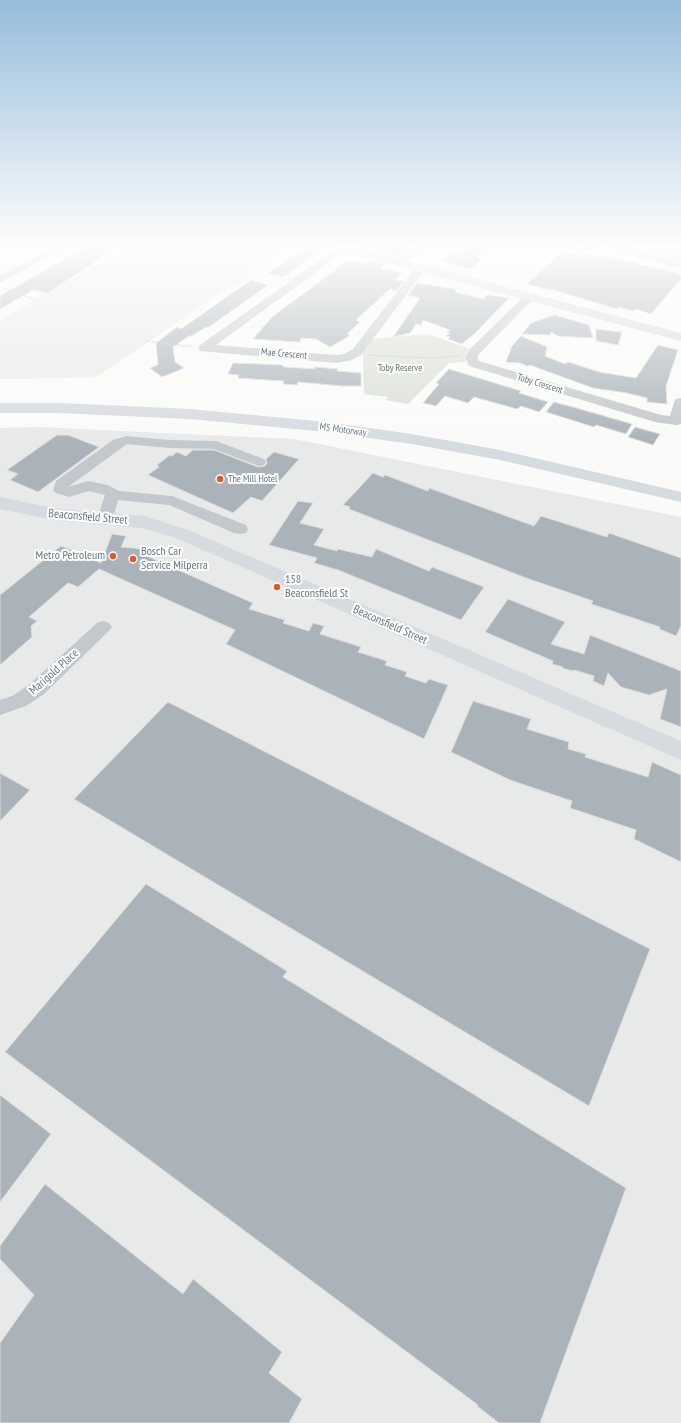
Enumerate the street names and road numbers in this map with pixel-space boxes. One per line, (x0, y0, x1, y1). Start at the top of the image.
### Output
street label: Mae Crescent (261, 346, 307, 362)
street label: Toby Crescent (516, 371, 564, 397)
street label: M5 Motorway (319, 421, 367, 439)
street label: Beaconsfield Street (48, 506, 128, 528)
street label: Beaconsfield Street (351, 602, 429, 648)
street label: Marigold Place (26, 646, 82, 698)

